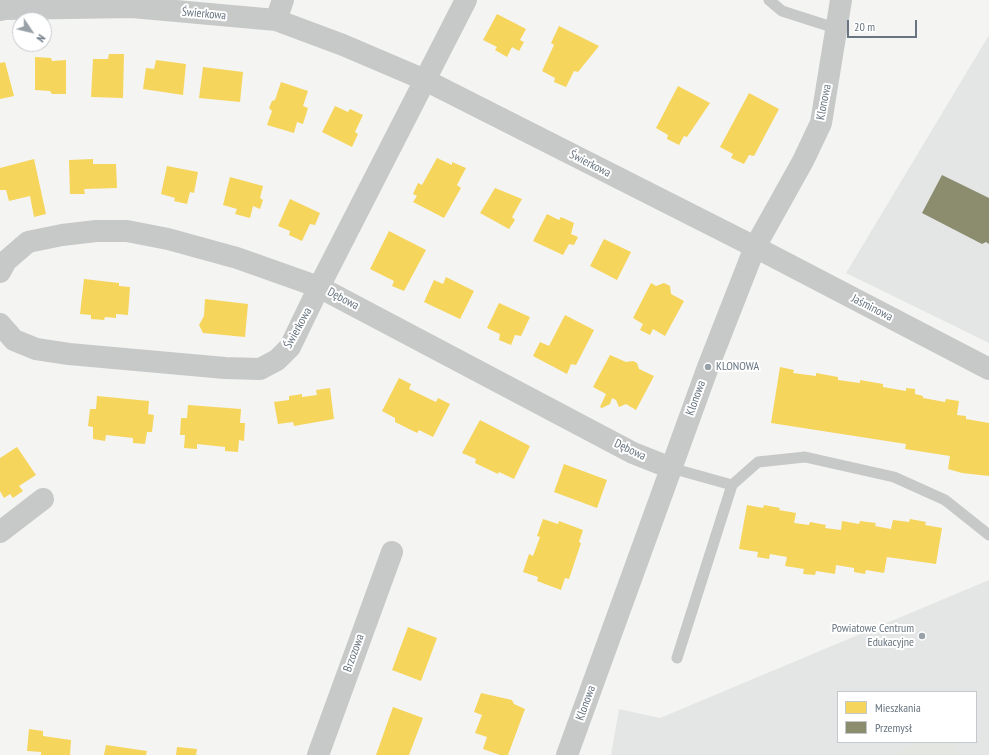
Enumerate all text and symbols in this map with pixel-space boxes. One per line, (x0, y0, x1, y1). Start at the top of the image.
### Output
street label: Świerkowa (181, 5, 227, 23)
north arrow (12, 12, 52, 52)
scale bar (849, 12, 919, 38)
text: 20 m (854, 19, 875, 34)
text: N (34, 32, 48, 45)
street label: Klonowa (813, 83, 835, 121)
street label: Świerkowa (567, 147, 613, 181)
street label: Dębowa (325, 285, 361, 313)
street label: Jaśminowa (849, 292, 895, 324)
street label: Świerkowa (281, 305, 315, 351)
place label: KLONOWA (716, 360, 759, 374)
marker: KLONOWA (703, 362, 713, 372)
street label: Klonowa (683, 379, 709, 417)
street label: Dębowa (612, 436, 648, 464)
place label: Powiatowe Centrum Edukacyjne (832, 622, 914, 650)
marker: Powiatowe Centrum Edukacyjne (917, 631, 927, 641)
street label: Brzozowa (341, 632, 367, 674)
street label: Klonowa (573, 684, 599, 722)
legend (837, 691, 977, 743)
text: Mieszkania (875, 700, 921, 715)
text: Przemysł (875, 720, 912, 735)

